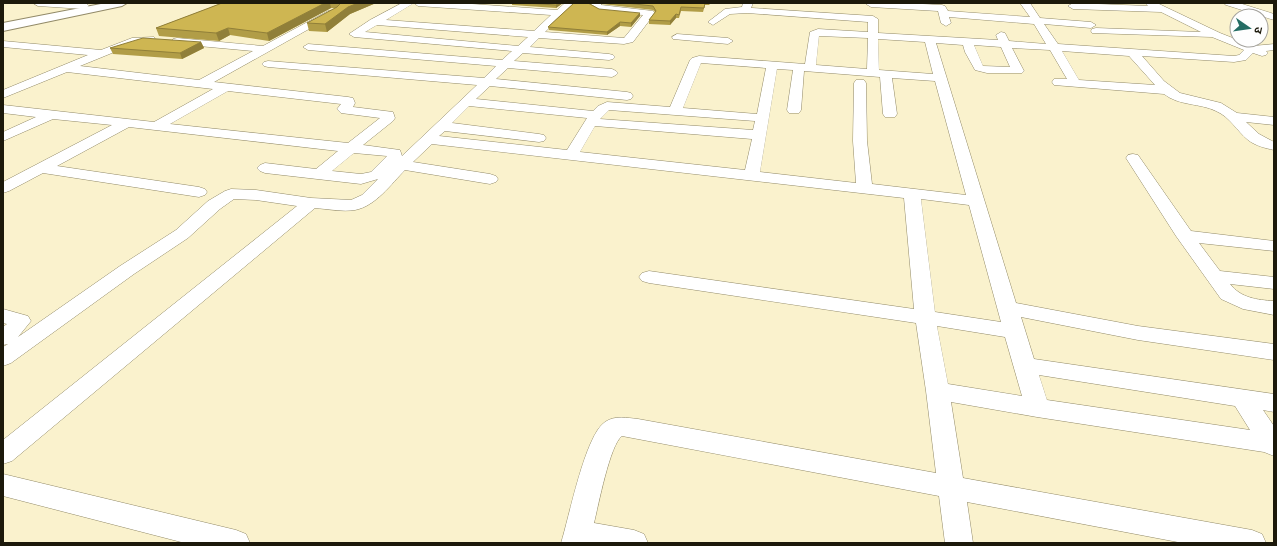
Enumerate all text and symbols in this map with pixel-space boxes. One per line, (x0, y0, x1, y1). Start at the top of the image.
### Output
north arrow (1229, 8, 1269, 48)
text: उ (1251, 26, 1268, 36)

